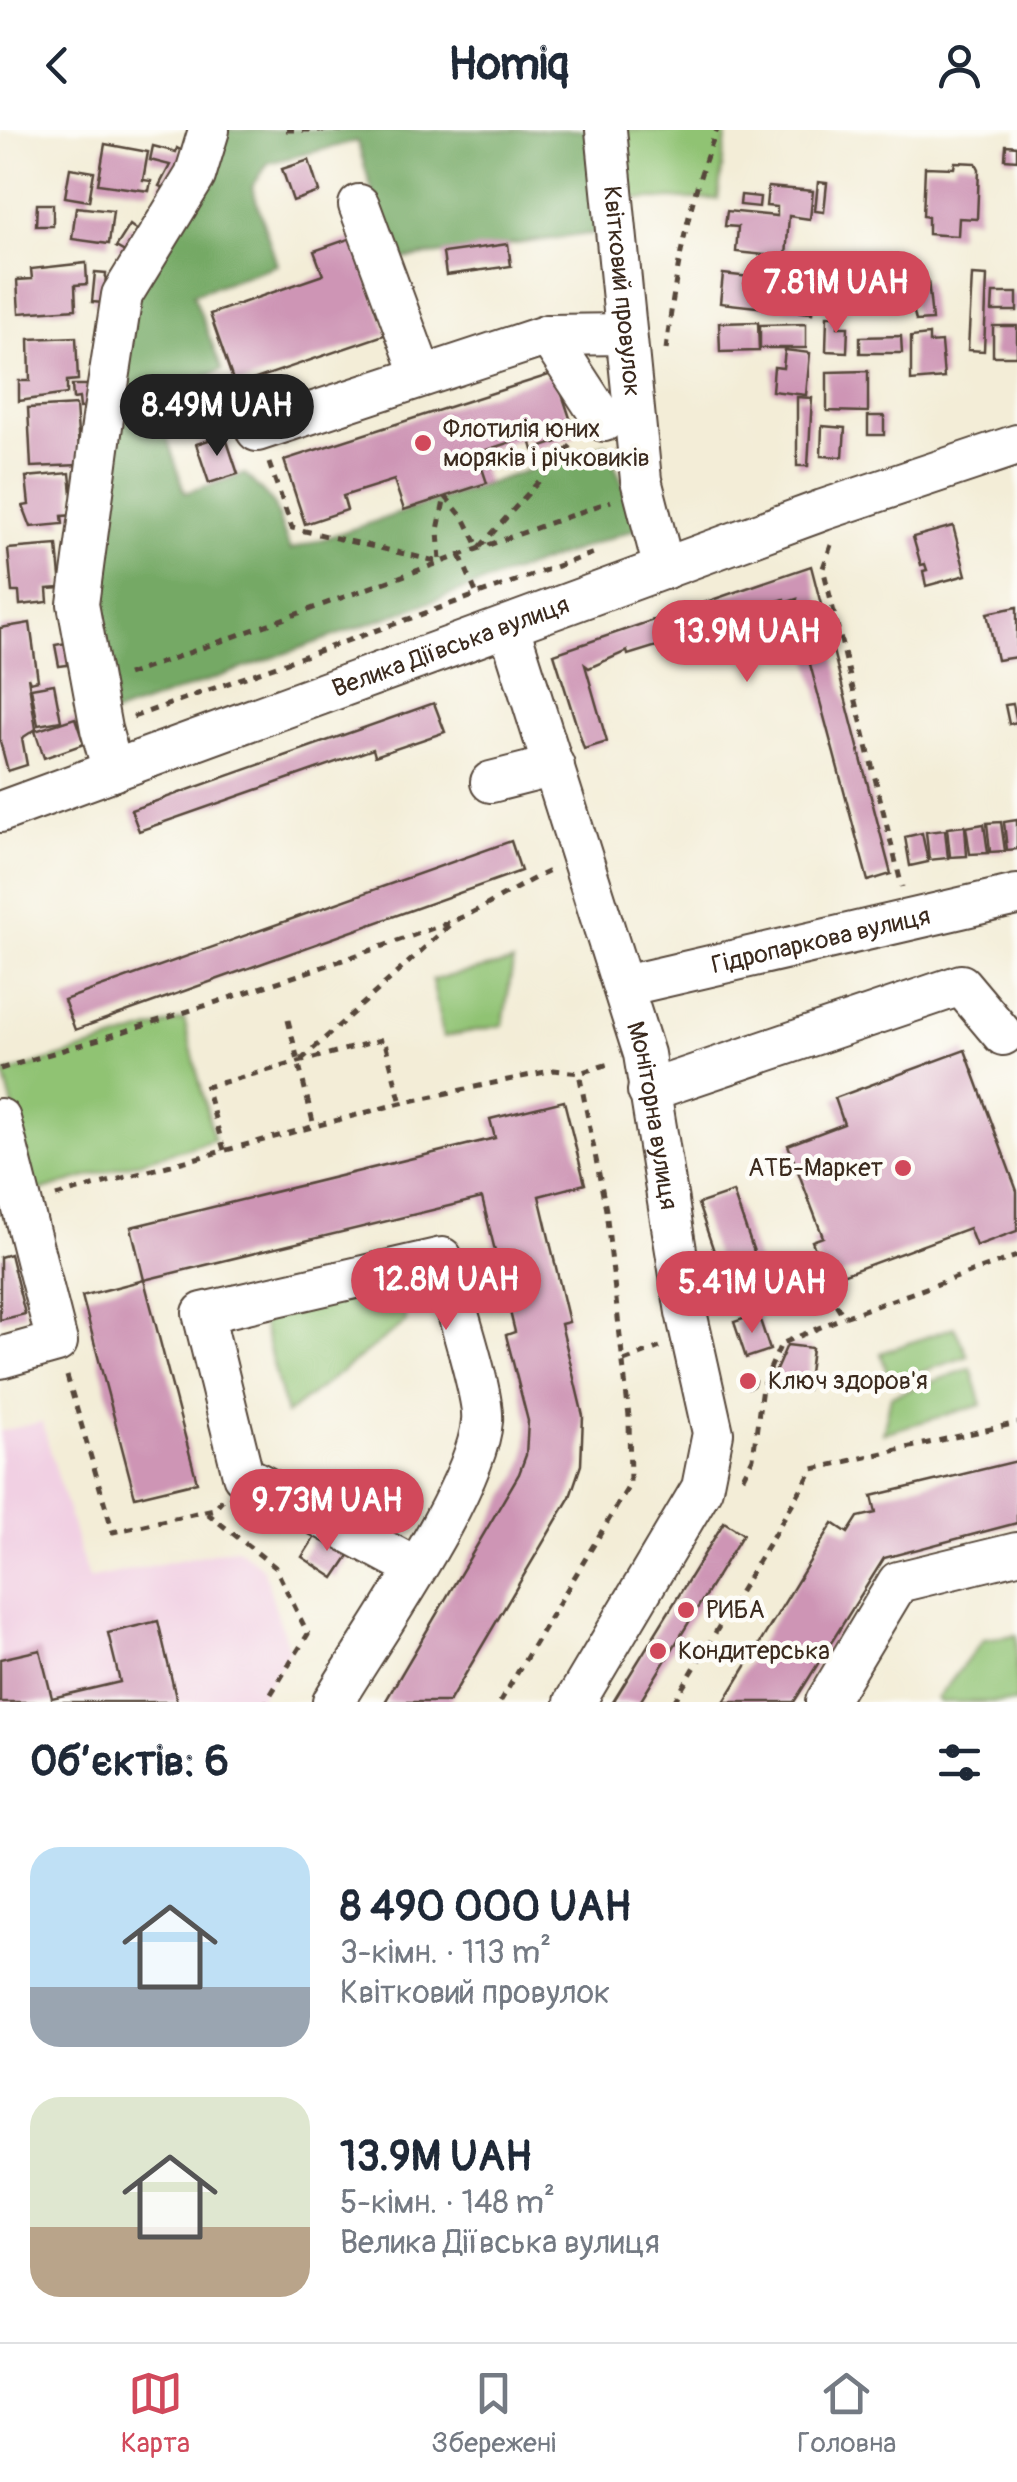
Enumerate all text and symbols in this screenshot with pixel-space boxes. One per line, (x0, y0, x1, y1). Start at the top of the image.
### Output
text: Homiq (448, 37, 569, 93)
icon: back (30, 38, 85, 93)
icon: person (932, 38, 987, 93)
street label: Квітковий провулок (596, 184, 648, 398)
pin: 7.81M UAH (722, 251, 950, 336)
text: 7.81M UAH (764, 263, 908, 303)
pin: 8.49M UAH (103, 374, 331, 459)
text: 8.49M UAH (142, 386, 292, 426)
place label: Флотилія юних моряків і річковиків (443, 414, 650, 474)
marker: Флотилія юних моряків і річковиків (412, 432, 434, 454)
street label: Велика Діївська вулиця (328, 589, 573, 704)
pin: 13.9M UAH (633, 600, 861, 685)
text: 13.9M UAH (674, 612, 820, 652)
street label: Гідропаркова вулиця (708, 900, 933, 981)
street label: Моніторна вулиця (619, 1018, 685, 1212)
place label: АТБ-Маркет (748, 1153, 883, 1184)
marker: АТБ-Маркет (892, 1157, 914, 1179)
pin: 12.8M UAH (332, 1248, 560, 1333)
pin: 5.41M UAH (638, 1251, 866, 1336)
text: 12.8M UAH (373, 1260, 519, 1300)
text: 5.41M UAH (678, 1263, 826, 1303)
place label: Ключ здоров'я (768, 1366, 928, 1397)
marker: Ключ здоров'я (737, 1370, 759, 1392)
pin: 9.73M UAH (213, 1469, 441, 1554)
text: 9.73M UAH (252, 1481, 402, 1521)
place label: РИБА (706, 1595, 765, 1626)
marker: РИБА (675, 1599, 697, 1621)
place label: Кондитерська (678, 1636, 830, 1667)
marker: Кондитерська (647, 1640, 669, 1662)
icon: filters (932, 1735, 987, 1790)
text: Об’єктів: 6 (30, 1736, 229, 1788)
text: 8 490 000 UAH (340, 1881, 631, 1933)
icon: home (110, 1887, 230, 2007)
text: 3-кімн. · 113 m² (340, 1933, 551, 1973)
text: Квітковий провулок (340, 1973, 610, 2013)
text: 13.9M UAH (340, 2131, 532, 2183)
icon: home (110, 2137, 230, 2257)
text: 5-кімн. · 148 m² (340, 2183, 555, 2223)
text: Велика Діївська вулиця (340, 2223, 660, 2263)
tab: Карта (121, 2366, 190, 2461)
tab: Збережені (432, 2366, 556, 2461)
tab: Головна (797, 2366, 896, 2461)

